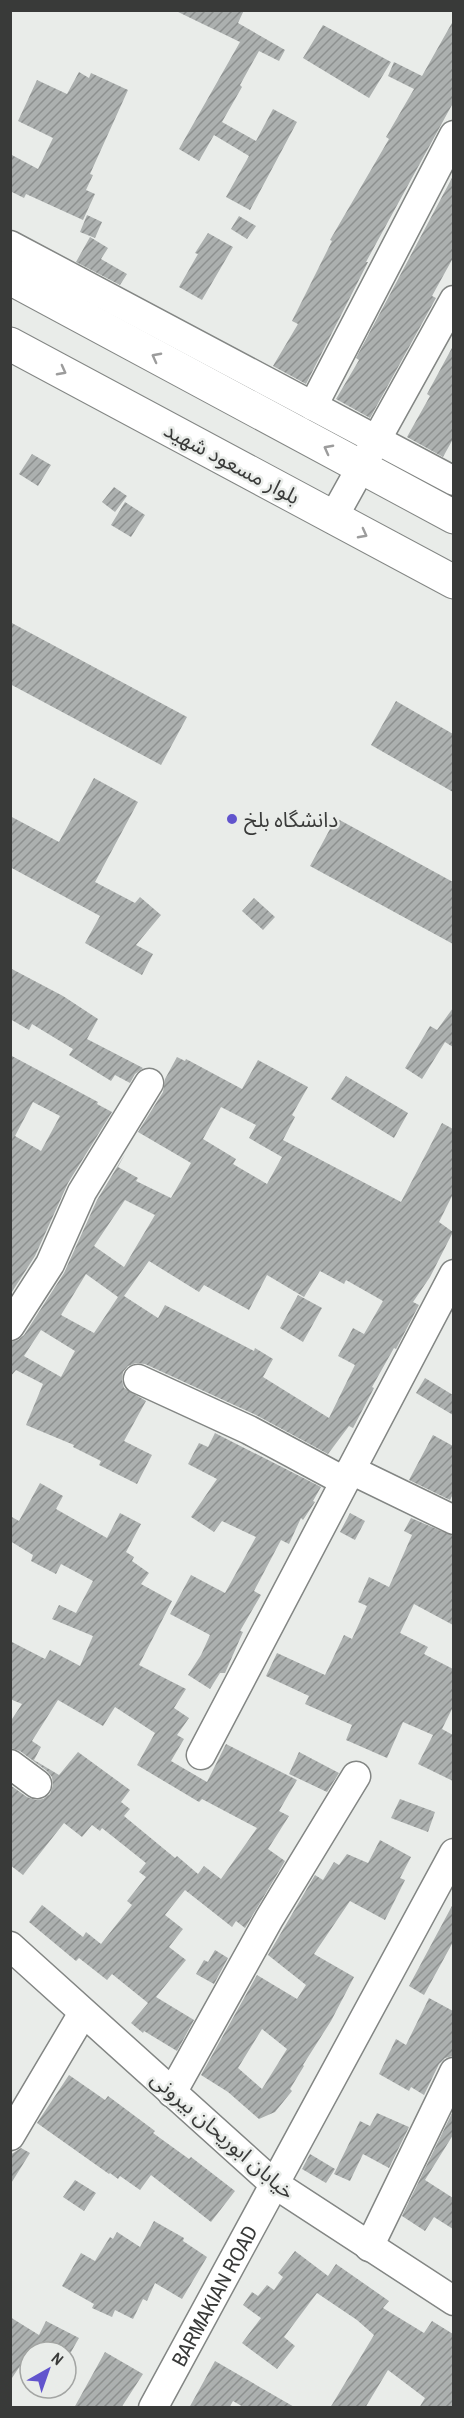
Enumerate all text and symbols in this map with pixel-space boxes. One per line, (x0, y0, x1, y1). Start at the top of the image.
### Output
one-way arrow (152, 353, 162, 364)
one-way arrow (56, 364, 66, 375)
street label: بلوار مسعود شهید (159, 415, 305, 511)
one-way arrow (324, 445, 334, 456)
one-way arrow (357, 527, 367, 538)
place label: دانشگاه بلخ (244, 805, 338, 835)
marker: دانشگاه بلخ (225, 812, 239, 826)
street label: خیابان ابوریحان بیرونی (145, 2064, 301, 2206)
street label: BARMAKIAN ROAD (164, 2220, 264, 2371)
north arrow (18, 2340, 78, 2400)
text: N (47, 2347, 68, 2370)

